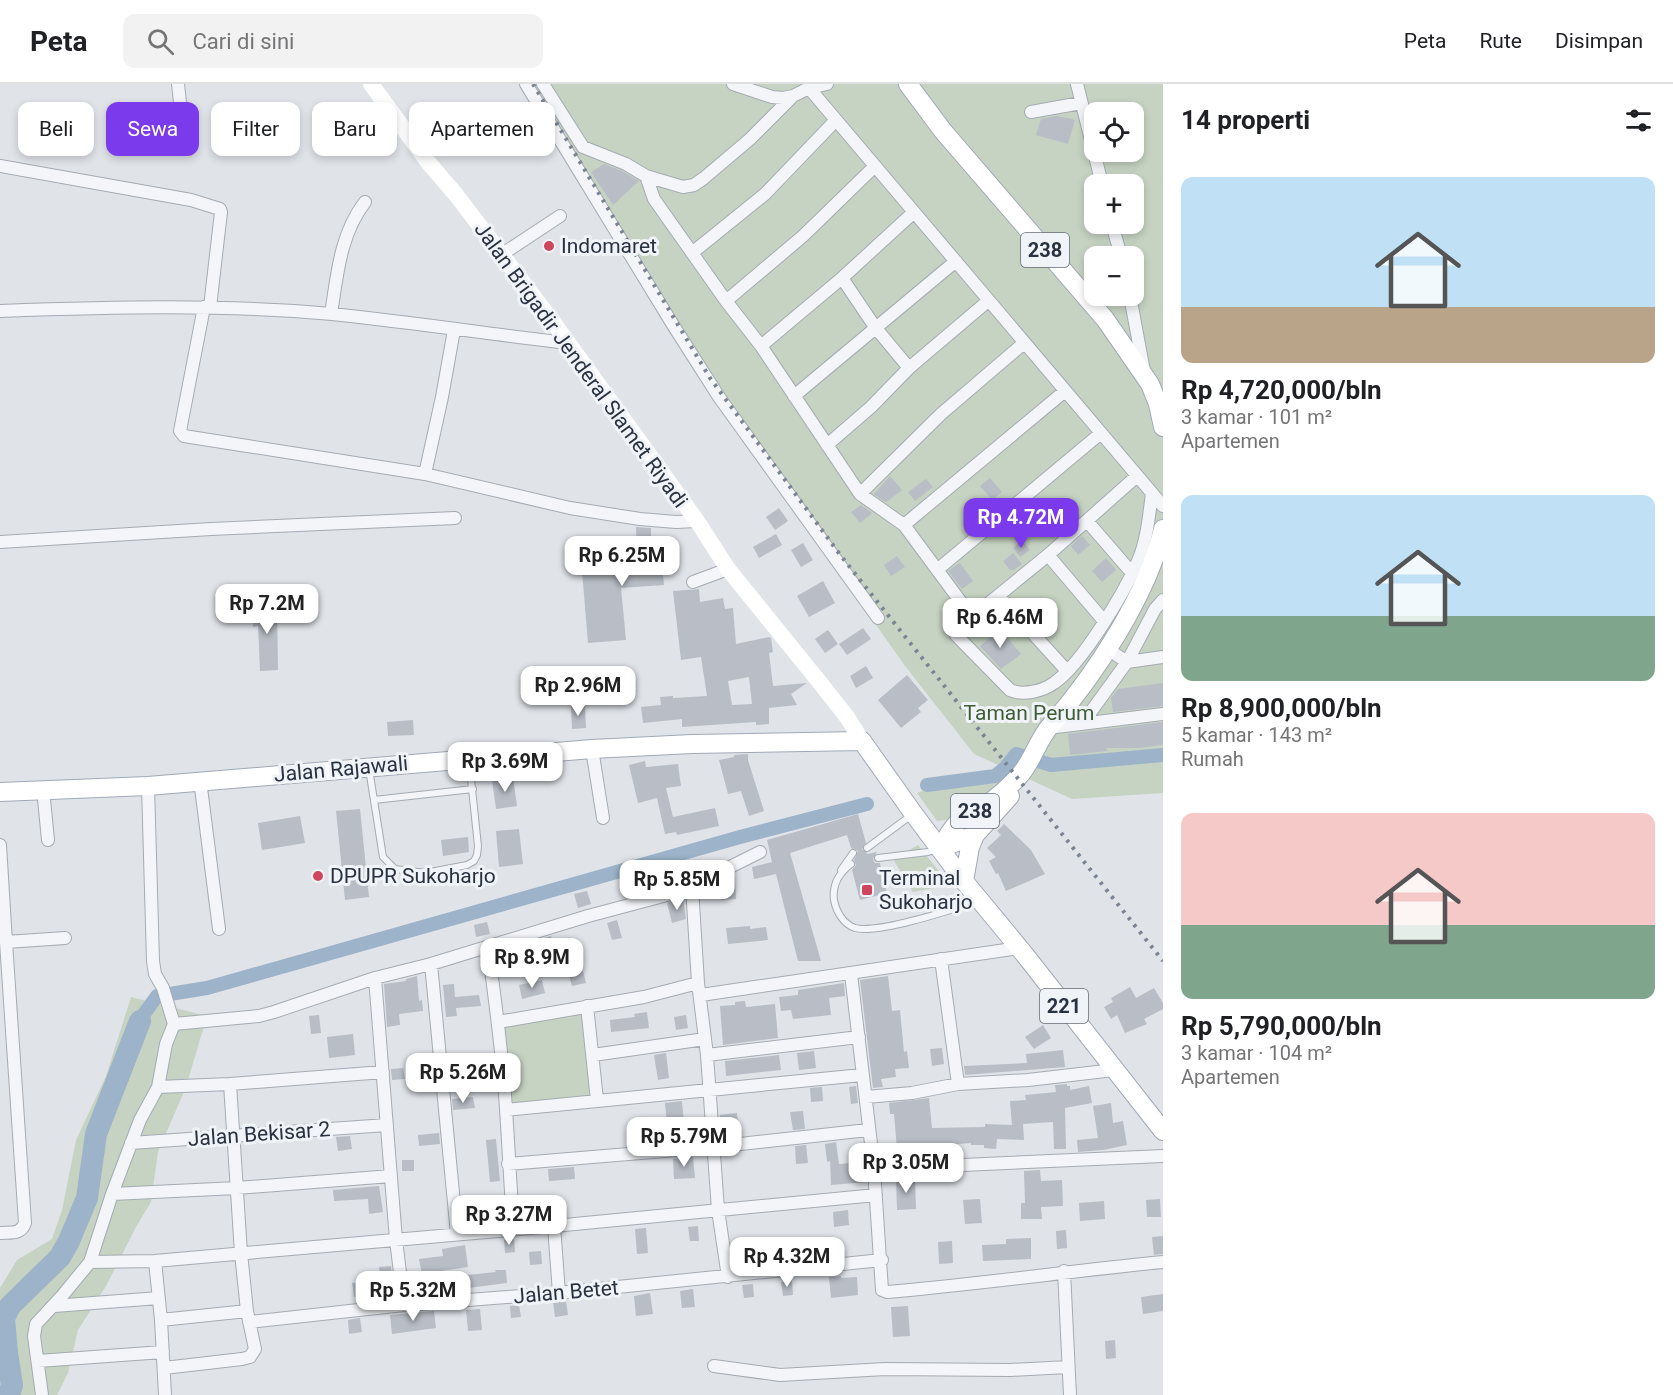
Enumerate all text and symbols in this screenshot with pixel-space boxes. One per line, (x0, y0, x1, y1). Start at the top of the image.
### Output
search box (123, 14, 543, 68)
text: Peta (30, 25, 87, 58)
icon: search (144, 25, 177, 58)
text: Cari di sini (192, 29, 294, 54)
text: Peta (1404, 29, 1446, 53)
text: Rute (1479, 29, 1522, 53)
text: Disimpan (1555, 29, 1643, 53)
chip: Beli (18, 102, 94, 156)
chip: Sewa (106, 102, 199, 156)
chip: Filter (211, 102, 300, 156)
chip: Baru (312, 102, 397, 156)
chip: Apartemen (409, 102, 555, 156)
map controls (1084, 102, 1144, 306)
button: locate (1084, 102, 1144, 162)
icon: filters (1622, 104, 1655, 137)
text: 14 properti (1181, 105, 1310, 135)
button: + (1084, 174, 1144, 234)
icon: home (1364, 216, 1472, 324)
street label: Jalan Brigadir Jenderal Slamet Riyadi (469, 218, 693, 512)
road number: 238 (1021, 233, 1069, 267)
place label: Indomaret (561, 234, 657, 258)
marker: Indomaret (542, 239, 556, 253)
button: − (1084, 246, 1144, 306)
text: Rp 4,720,000/bln (1181, 375, 1382, 405)
text: 3 kamar · 101 m² (1181, 405, 1332, 429)
text: Apartemen (1181, 429, 1280, 453)
pin: Rp 4.72M (959, 498, 1083, 549)
text: Rp 4.72M (978, 505, 1064, 529)
icon: home (1364, 534, 1472, 642)
pin: Rp 6.25M (560, 536, 684, 587)
text: Rp 6.25M (579, 543, 665, 567)
pin: Rp 7.2M (212, 584, 322, 635)
text: Rp 7.2M (229, 591, 305, 615)
pin: Rp 6.46M (938, 598, 1062, 649)
text: Rp 6.46M (957, 605, 1043, 629)
pin: Rp 2.96M (516, 666, 640, 717)
text: Rp 2.96M (535, 673, 621, 697)
text: Rp 8,900,000/bln (1181, 693, 1382, 723)
park label: Taman Perum (964, 701, 1094, 725)
text: 5 kamar · 143 m² (1181, 723, 1332, 747)
pin: Rp 3.69M (443, 742, 567, 793)
text: Rumah (1181, 747, 1244, 771)
text: Rp 3.69M (462, 749, 548, 773)
street label: Jalan Rajawali (273, 751, 409, 787)
road number: 238 (951, 794, 999, 828)
icon: home (1364, 852, 1472, 960)
pin: Rp 5.85M (615, 860, 739, 911)
place label: DPUPR Sukoharjo (330, 864, 496, 888)
place label: Terminal Sukoharjo (879, 866, 973, 914)
text: Rp 5.85M (634, 867, 720, 891)
marker: DPUPR Sukoharjo (311, 869, 325, 883)
marker: Terminal Sukoharjo (860, 883, 874, 897)
pin: Rp 8.9M (477, 938, 587, 989)
text: Rp 8.9M (494, 945, 570, 969)
road number: 221 (1040, 989, 1088, 1023)
text: Rp 5,790,000/bln (1181, 1011, 1382, 1041)
text: 3 kamar · 104 m² (1181, 1041, 1332, 1065)
pin: Rp 5.26M (401, 1053, 525, 1104)
text: Rp 5.26M (420, 1060, 506, 1084)
text: Apartemen (1181, 1065, 1280, 1089)
street label: Jalan Bekisar 2 (187, 1117, 331, 1151)
pin: Rp 5.79M (622, 1117, 746, 1168)
text: Rp 5.79M (641, 1124, 727, 1148)
pin: Rp 3.05M (844, 1143, 968, 1194)
text: Rp 3.05M (863, 1150, 949, 1174)
pin: Rp 3.27M (447, 1195, 571, 1246)
text: Rp 3.27M (466, 1202, 552, 1226)
pin: Rp 4.32M (725, 1237, 849, 1288)
text: Rp 4.32M (744, 1244, 830, 1268)
pin: Rp 5.32M (351, 1271, 475, 1322)
street label: Jalan Betet (512, 1275, 620, 1309)
text: Rp 5.32M (370, 1278, 456, 1302)

